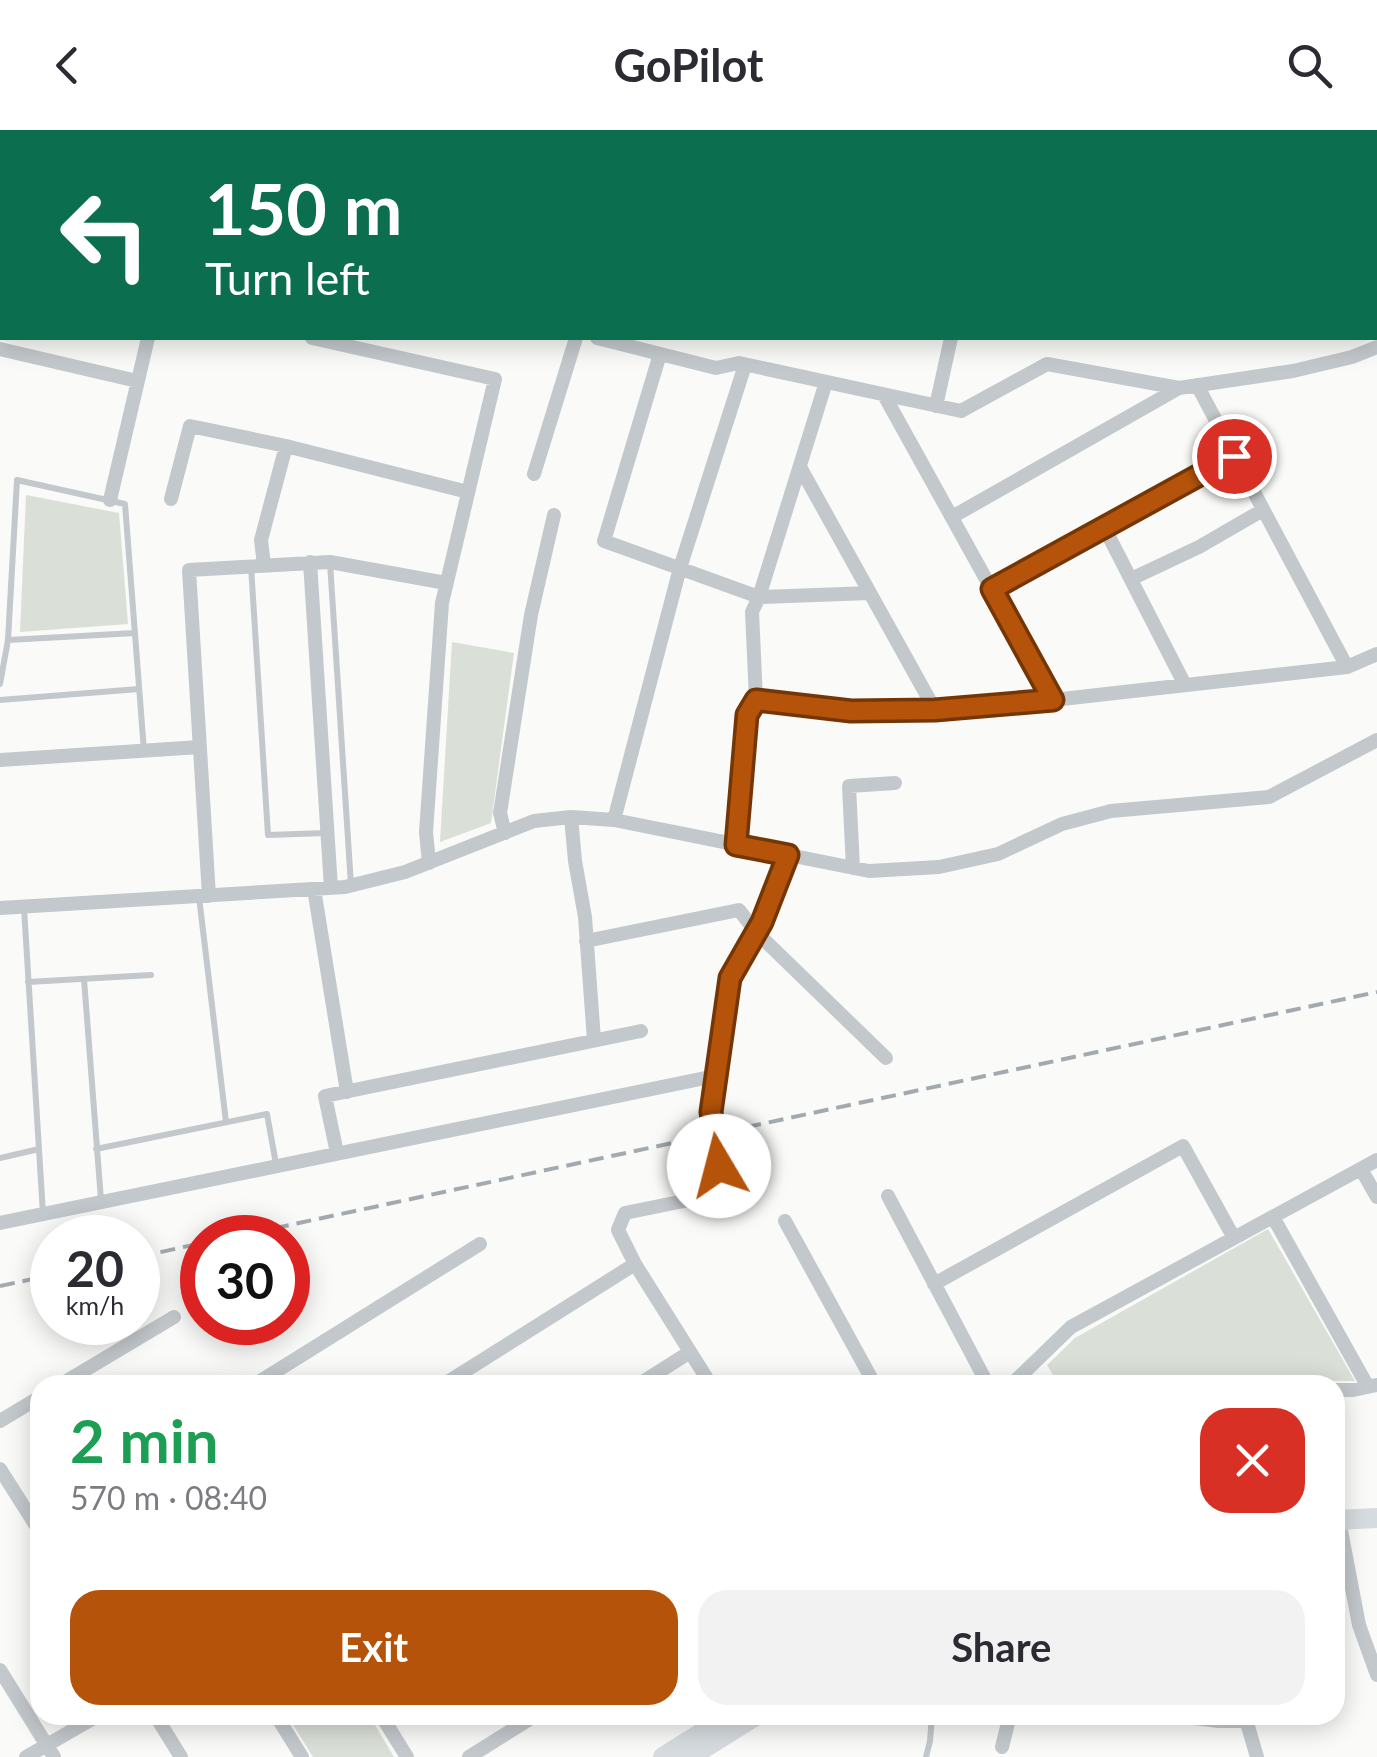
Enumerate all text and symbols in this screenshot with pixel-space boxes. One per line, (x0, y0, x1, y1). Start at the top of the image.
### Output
icon: back (40, 38, 95, 93)
text: GoPilot (613, 38, 764, 92)
icon: search (1282, 38, 1337, 93)
text: 150 m (205, 166, 402, 250)
icon: left (40, 170, 170, 300)
text: Turn left (205, 251, 370, 305)
pin (1192, 414, 1277, 499)
icon: arrive (1207, 429, 1262, 484)
position arrow (667, 1114, 771, 1218)
speed limit sign: 30 (180, 1215, 310, 1345)
text: 20 (66, 1238, 124, 1298)
text: km/h (66, 1290, 124, 1320)
text: 2 min (70, 1404, 219, 1476)
button: close (1200, 1408, 1305, 1513)
text: 570 m · 08:40 (70, 1478, 267, 1517)
button: Exit (70, 1590, 678, 1705)
button: Share (698, 1590, 1305, 1705)

